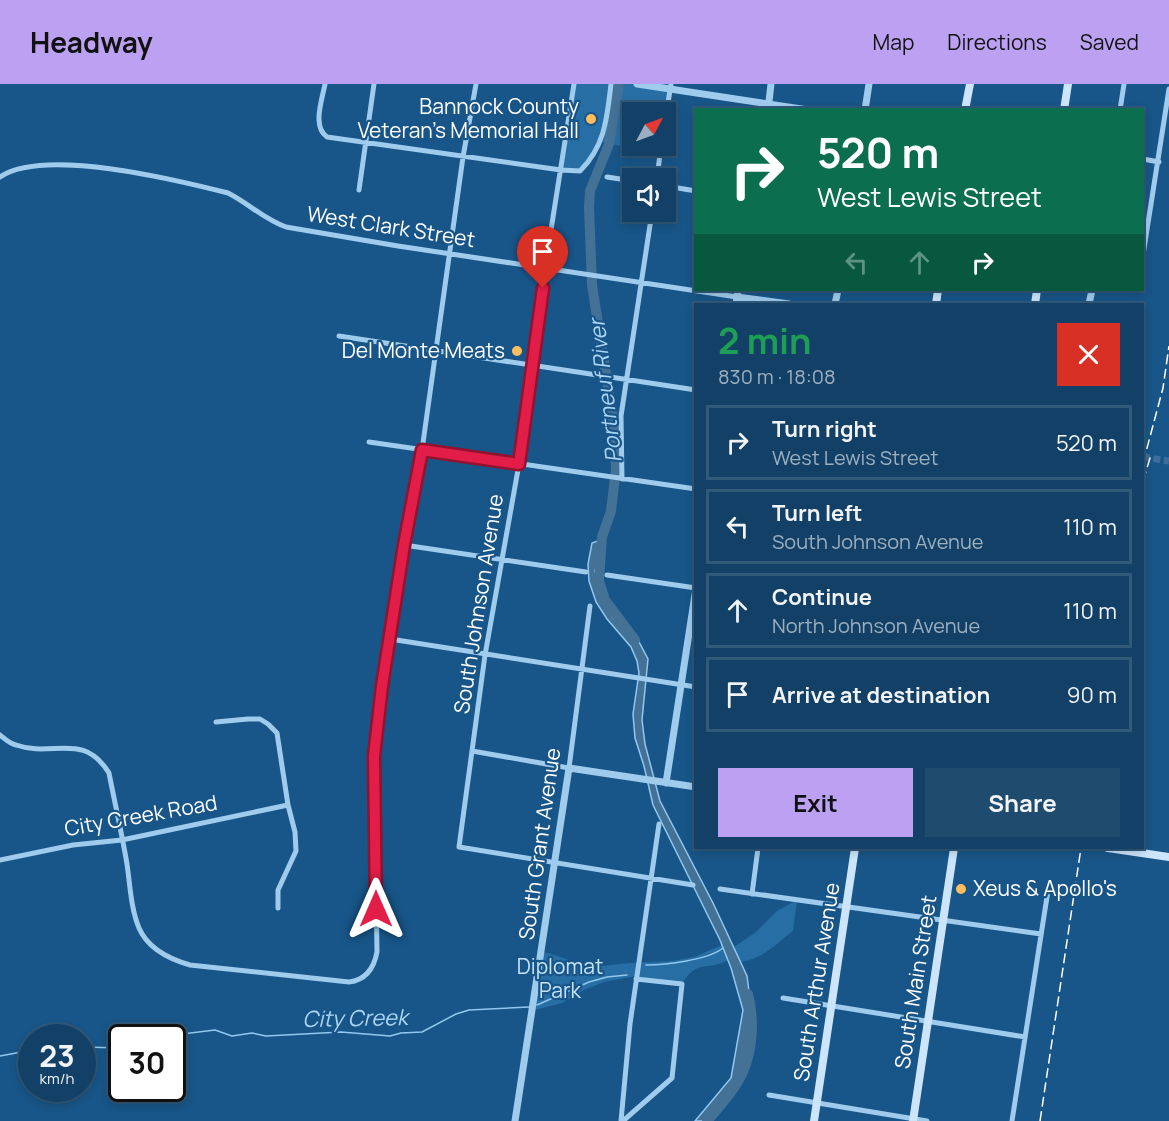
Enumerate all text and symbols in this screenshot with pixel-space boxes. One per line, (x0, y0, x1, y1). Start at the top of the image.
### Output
text: Headway (30, 23, 153, 61)
text: Map (873, 28, 914, 56)
text: Directions (947, 28, 1047, 56)
text: Saved (1080, 28, 1139, 56)
place label: Bannock County Veteran's Memorial Hall (358, 92, 579, 144)
north arrow (622, 102, 676, 156)
map controls (622, 102, 676, 222)
marker: Bannock County Veteran's Memorial Hall (584, 112, 598, 126)
text: 520 m (817, 123, 939, 181)
icon: right (718, 132, 796, 210)
button: sound (622, 168, 676, 222)
text: West Lewis Street (817, 178, 1042, 215)
street label: West Clark Street (305, 199, 477, 253)
pin (517, 226, 568, 288)
icon: arrive (526, 235, 559, 268)
icon: left (840, 246, 873, 279)
icon: ahead (903, 246, 936, 279)
icon: right (966, 246, 999, 279)
water label: Portneuf River (581, 314, 629, 465)
text: 2 min (718, 316, 812, 365)
button: close (1057, 323, 1120, 386)
place label: Del Monte Meats (342, 336, 505, 364)
marker: Del Monte Meats (510, 344, 524, 358)
text: 830 m · 18:08 (718, 363, 836, 390)
text: Turn right (772, 414, 877, 444)
icon: right (721, 426, 754, 459)
text: 520 m (1056, 428, 1117, 458)
text: West Lewis Street (772, 444, 938, 471)
street label: South Johnson Avenue (447, 492, 509, 716)
text: Turn left (772, 498, 862, 528)
icon: left (721, 510, 754, 543)
text: 110 m (1063, 512, 1117, 542)
text: South Johnson Avenue (772, 528, 983, 555)
text: Continue (772, 582, 872, 612)
icon: ahead (721, 594, 754, 627)
text: 110 m (1063, 596, 1117, 626)
text: North Johnson Avenue (772, 612, 980, 639)
icon: arrive (721, 678, 754, 711)
text: Arrive at destination (772, 680, 990, 710)
text: 90 m (1067, 680, 1117, 710)
street label: South Grant Avenue (512, 746, 566, 942)
button: Exit (718, 768, 913, 837)
button: Share (925, 768, 1120, 837)
street label: City Creek Road (62, 788, 219, 842)
place label: Xeus & Apollo's (973, 874, 1117, 902)
position arrow (344, 877, 408, 941)
street label: South Arthur Avenue (786, 880, 846, 1083)
marker: Xeus & Apollo's (954, 882, 968, 896)
street label: South Main Street (887, 893, 943, 1071)
park label: Diplomat Park (517, 952, 603, 1004)
water label: City Creek (302, 1002, 411, 1034)
speed limit sign: 30 (108, 1024, 186, 1102)
text: 23 (39, 1035, 75, 1076)
text: km/h (40, 1068, 74, 1089)

